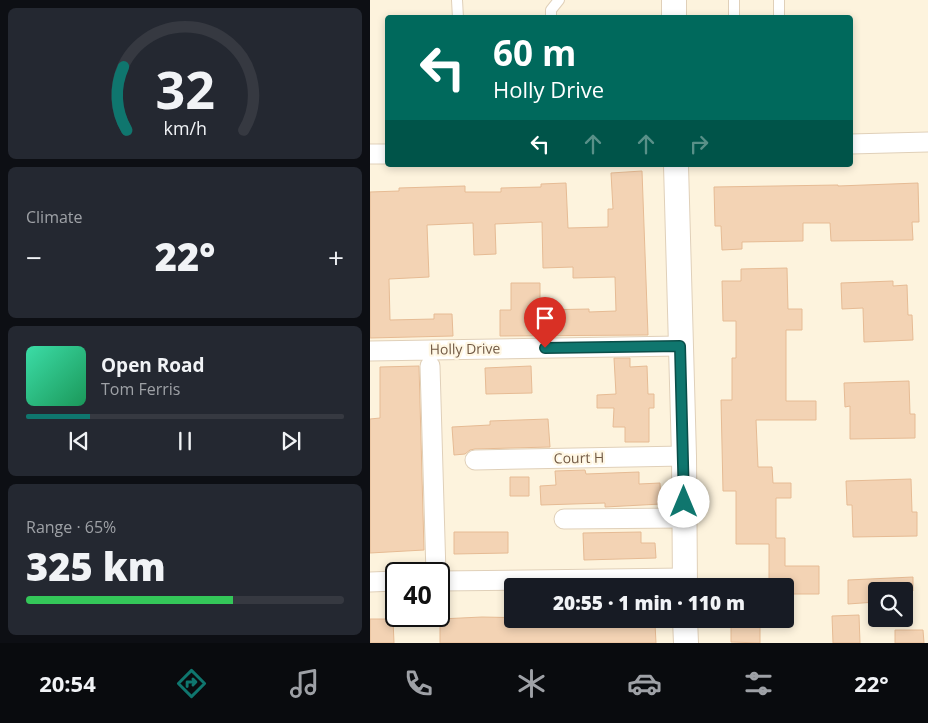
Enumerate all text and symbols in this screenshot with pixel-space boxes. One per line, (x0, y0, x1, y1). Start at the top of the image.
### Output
text: 60 m (493, 29, 576, 76)
icon: left (410, 35, 475, 100)
text: 32 (155, 53, 215, 124)
text: Holly Drive (493, 74, 604, 104)
text: km/h (163, 116, 207, 140)
icon: left (526, 130, 554, 158)
icon: ahead (579, 130, 607, 158)
icon: ahead (632, 130, 660, 158)
icon: right (685, 130, 713, 158)
text: Climate (26, 206, 83, 228)
text: 22° (155, 230, 215, 282)
text: − (26, 238, 42, 276)
text: + (328, 238, 344, 276)
pin (524, 297, 566, 348)
icon: arrive (531, 304, 559, 332)
street label: Holly Drive (429, 338, 501, 359)
text: Open Road (101, 352, 205, 378)
text: Tom Ferris (101, 378, 180, 400)
icon: previous (65, 427, 93, 455)
icon: pause (171, 427, 199, 455)
icon: next (277, 427, 305, 455)
street label: Court H (554, 448, 604, 467)
position arrow (657, 475, 709, 527)
text: Range · 65% (26, 516, 116, 538)
text: 325 km (26, 540, 166, 592)
speed limit sign: 40 (385, 562, 450, 627)
map controls (868, 582, 913, 627)
button: search (868, 582, 913, 627)
text: 20:55 · 1 min · 110 m (553, 590, 745, 616)
icon: directions (174, 666, 209, 701)
icon: music (287, 666, 322, 701)
icon: phone (401, 666, 436, 701)
icon: climate (514, 666, 549, 701)
icon: car (627, 666, 662, 701)
icon: filters (741, 666, 776, 701)
text: 20:54 (39, 668, 96, 698)
text: 22° (854, 668, 889, 698)

